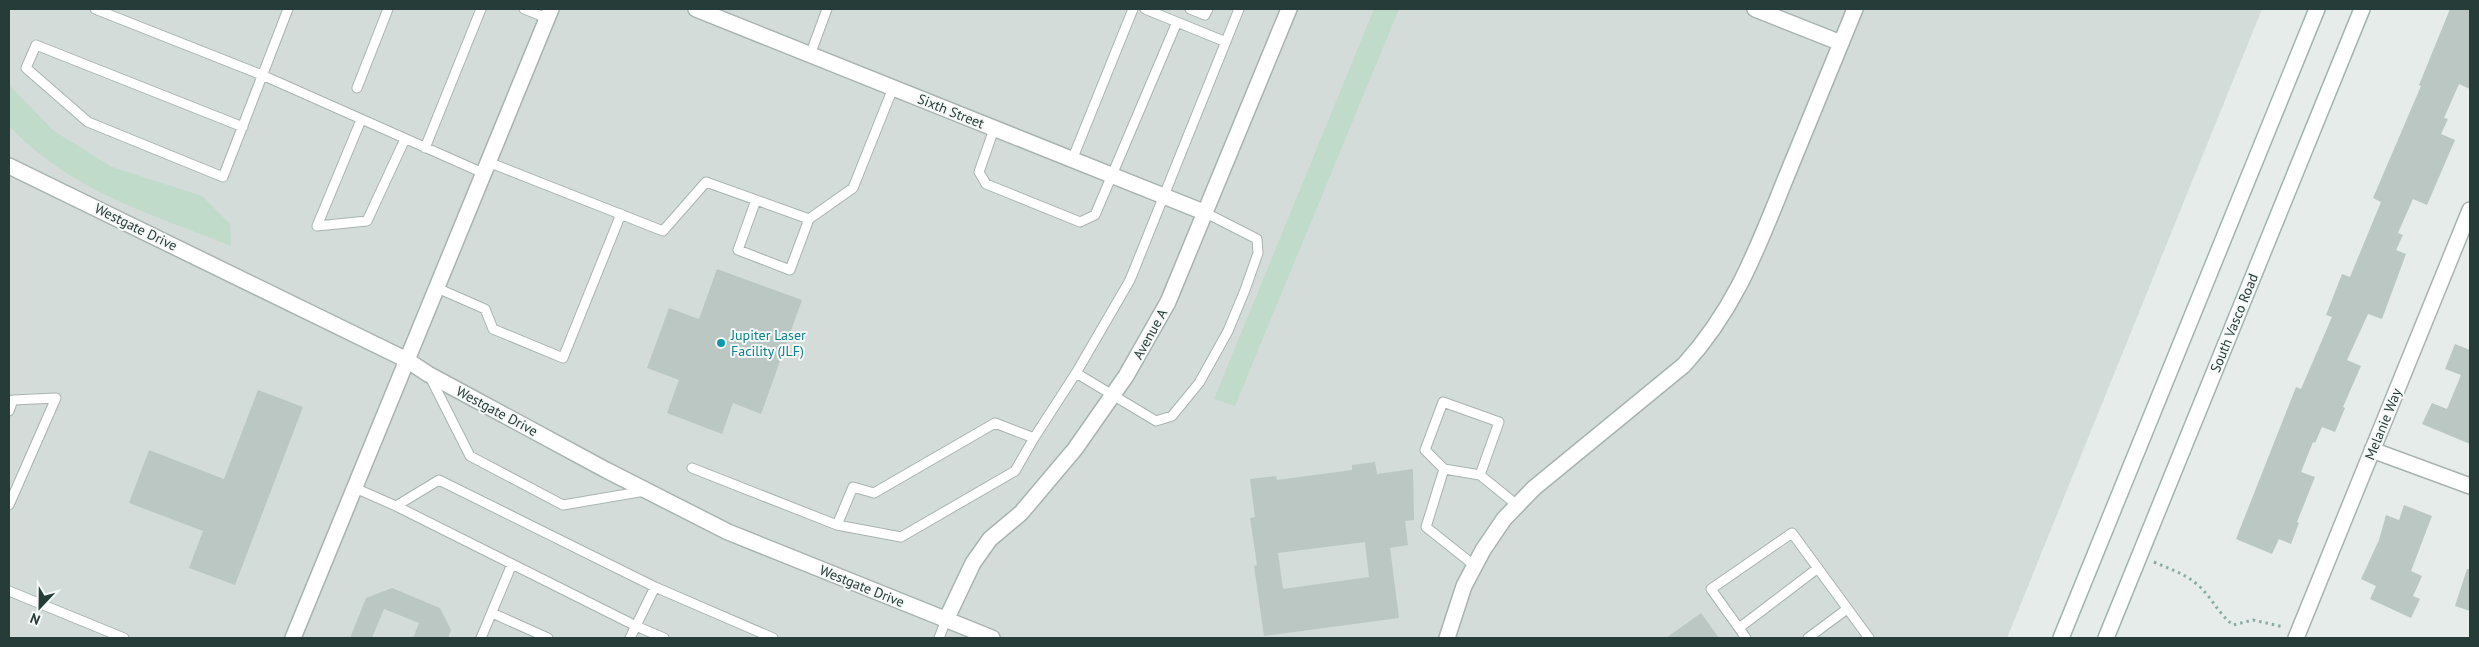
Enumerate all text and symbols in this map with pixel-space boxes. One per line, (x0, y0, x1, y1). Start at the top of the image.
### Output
street label: Sixth Street (915, 89, 987, 133)
street label: Westgate Drive (92, 199, 180, 255)
street label: South Vasco Road (2206, 271, 2262, 375)
street label: Avenue A (1129, 305, 1172, 363)
place label: Jupiter Laser Facility (JLF) (730, 326, 806, 360)
marker: Jupiter Laser Facility (JLF) (715, 337, 727, 349)
street label: Westgate Drive (453, 382, 541, 440)
street label: Melanie Way (2360, 385, 2406, 462)
street label: Westgate Drive (817, 561, 907, 611)
north arrow (15, 582, 65, 632)
text: N (27, 609, 43, 629)

